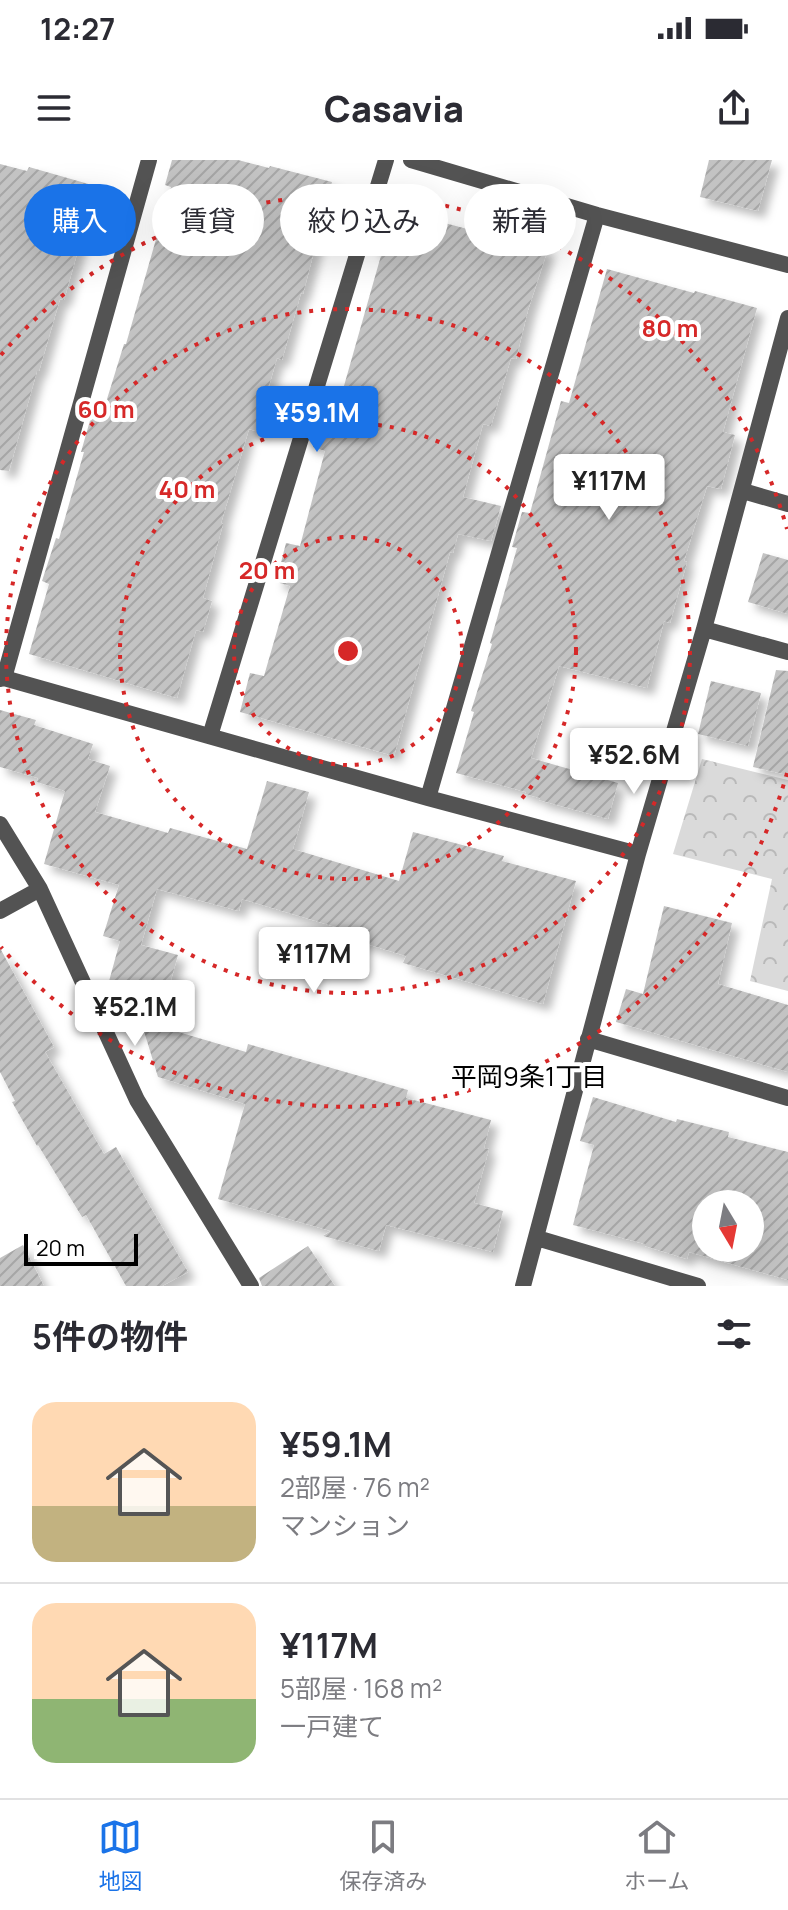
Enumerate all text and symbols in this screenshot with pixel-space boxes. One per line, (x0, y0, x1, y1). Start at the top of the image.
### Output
text: 12:27 (40, 8, 115, 49)
text: Casavia (324, 84, 464, 133)
icon: menu (32, 86, 76, 130)
icon: share (712, 86, 756, 130)
chip: 購入 (24, 184, 136, 256)
chip: 賃貸 (152, 184, 264, 256)
chip: 絞り込み (280, 184, 448, 256)
chip: 新着 (464, 184, 576, 256)
text: 80 m (642, 311, 698, 344)
pin: ¥59.1M (252, 386, 382, 454)
text: 60 m (77, 392, 135, 425)
text: ¥59.1M (274, 394, 360, 430)
pin: ¥117M (553, 454, 665, 522)
text: ¥117M (572, 462, 646, 498)
text: 40 m (159, 472, 215, 505)
text: 20 m (239, 553, 295, 586)
centre of rings (334, 637, 362, 665)
pin: ¥52.6M (569, 728, 699, 796)
text: ¥52.6M (588, 736, 680, 772)
pin: ¥117M (258, 927, 370, 995)
text: ¥117M (277, 935, 351, 971)
pin: ¥52.1M (70, 980, 200, 1048)
text: ¥52.1M (93, 988, 177, 1024)
district label: 平岡9条1丁目 (451, 1058, 607, 1094)
north arrow (692, 1190, 764, 1262)
map controls (692, 1190, 764, 1262)
scale bar (24, 1230, 138, 1266)
text: 20 m (36, 1233, 85, 1263)
icon: filters (712, 1312, 756, 1356)
text: 5件の物件 (32, 1313, 188, 1359)
text: ¥59.1M (280, 1421, 392, 1467)
icon: home (96, 1434, 192, 1530)
text: 2部屋 · 76 m² (280, 1469, 430, 1505)
text: マンション (280, 1507, 410, 1543)
text: ¥117M (280, 1622, 378, 1668)
icon: home (96, 1635, 192, 1731)
text: 5部屋 · 168 m² (280, 1670, 442, 1706)
text: 一戸建て (280, 1708, 384, 1744)
tab: 地図 (98, 1815, 142, 1896)
tab: 保存済み (339, 1815, 427, 1896)
tab: ホーム (624, 1815, 690, 1896)

